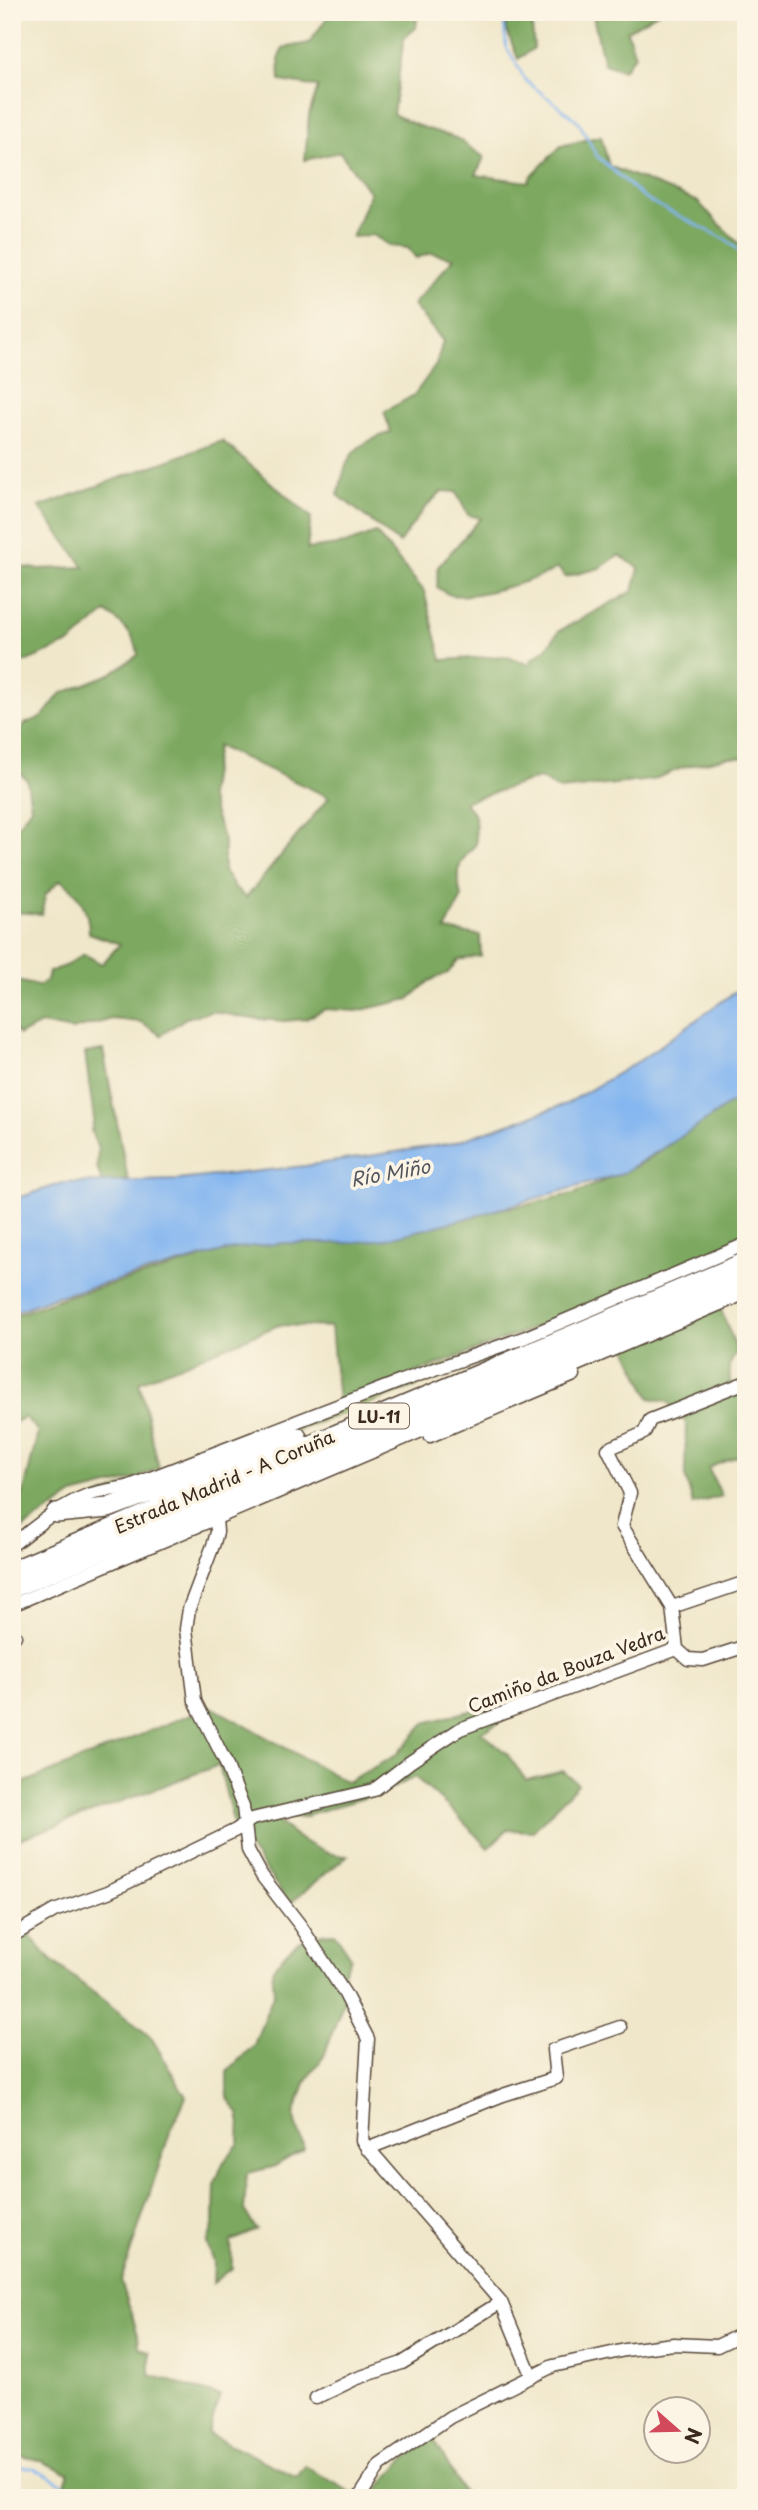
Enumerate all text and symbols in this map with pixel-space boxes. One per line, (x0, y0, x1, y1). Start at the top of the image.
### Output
water label: Río Miño (348, 1151, 433, 1193)
road number: LU-11 (349, 1404, 409, 1428)
street label: Estrada Madrid - A Coruña (110, 1422, 339, 1540)
street label: Camiño da Bouza Vedra (464, 1619, 669, 1719)
north arrow (642, 2394, 712, 2464)
text: N (678, 2424, 710, 2448)

